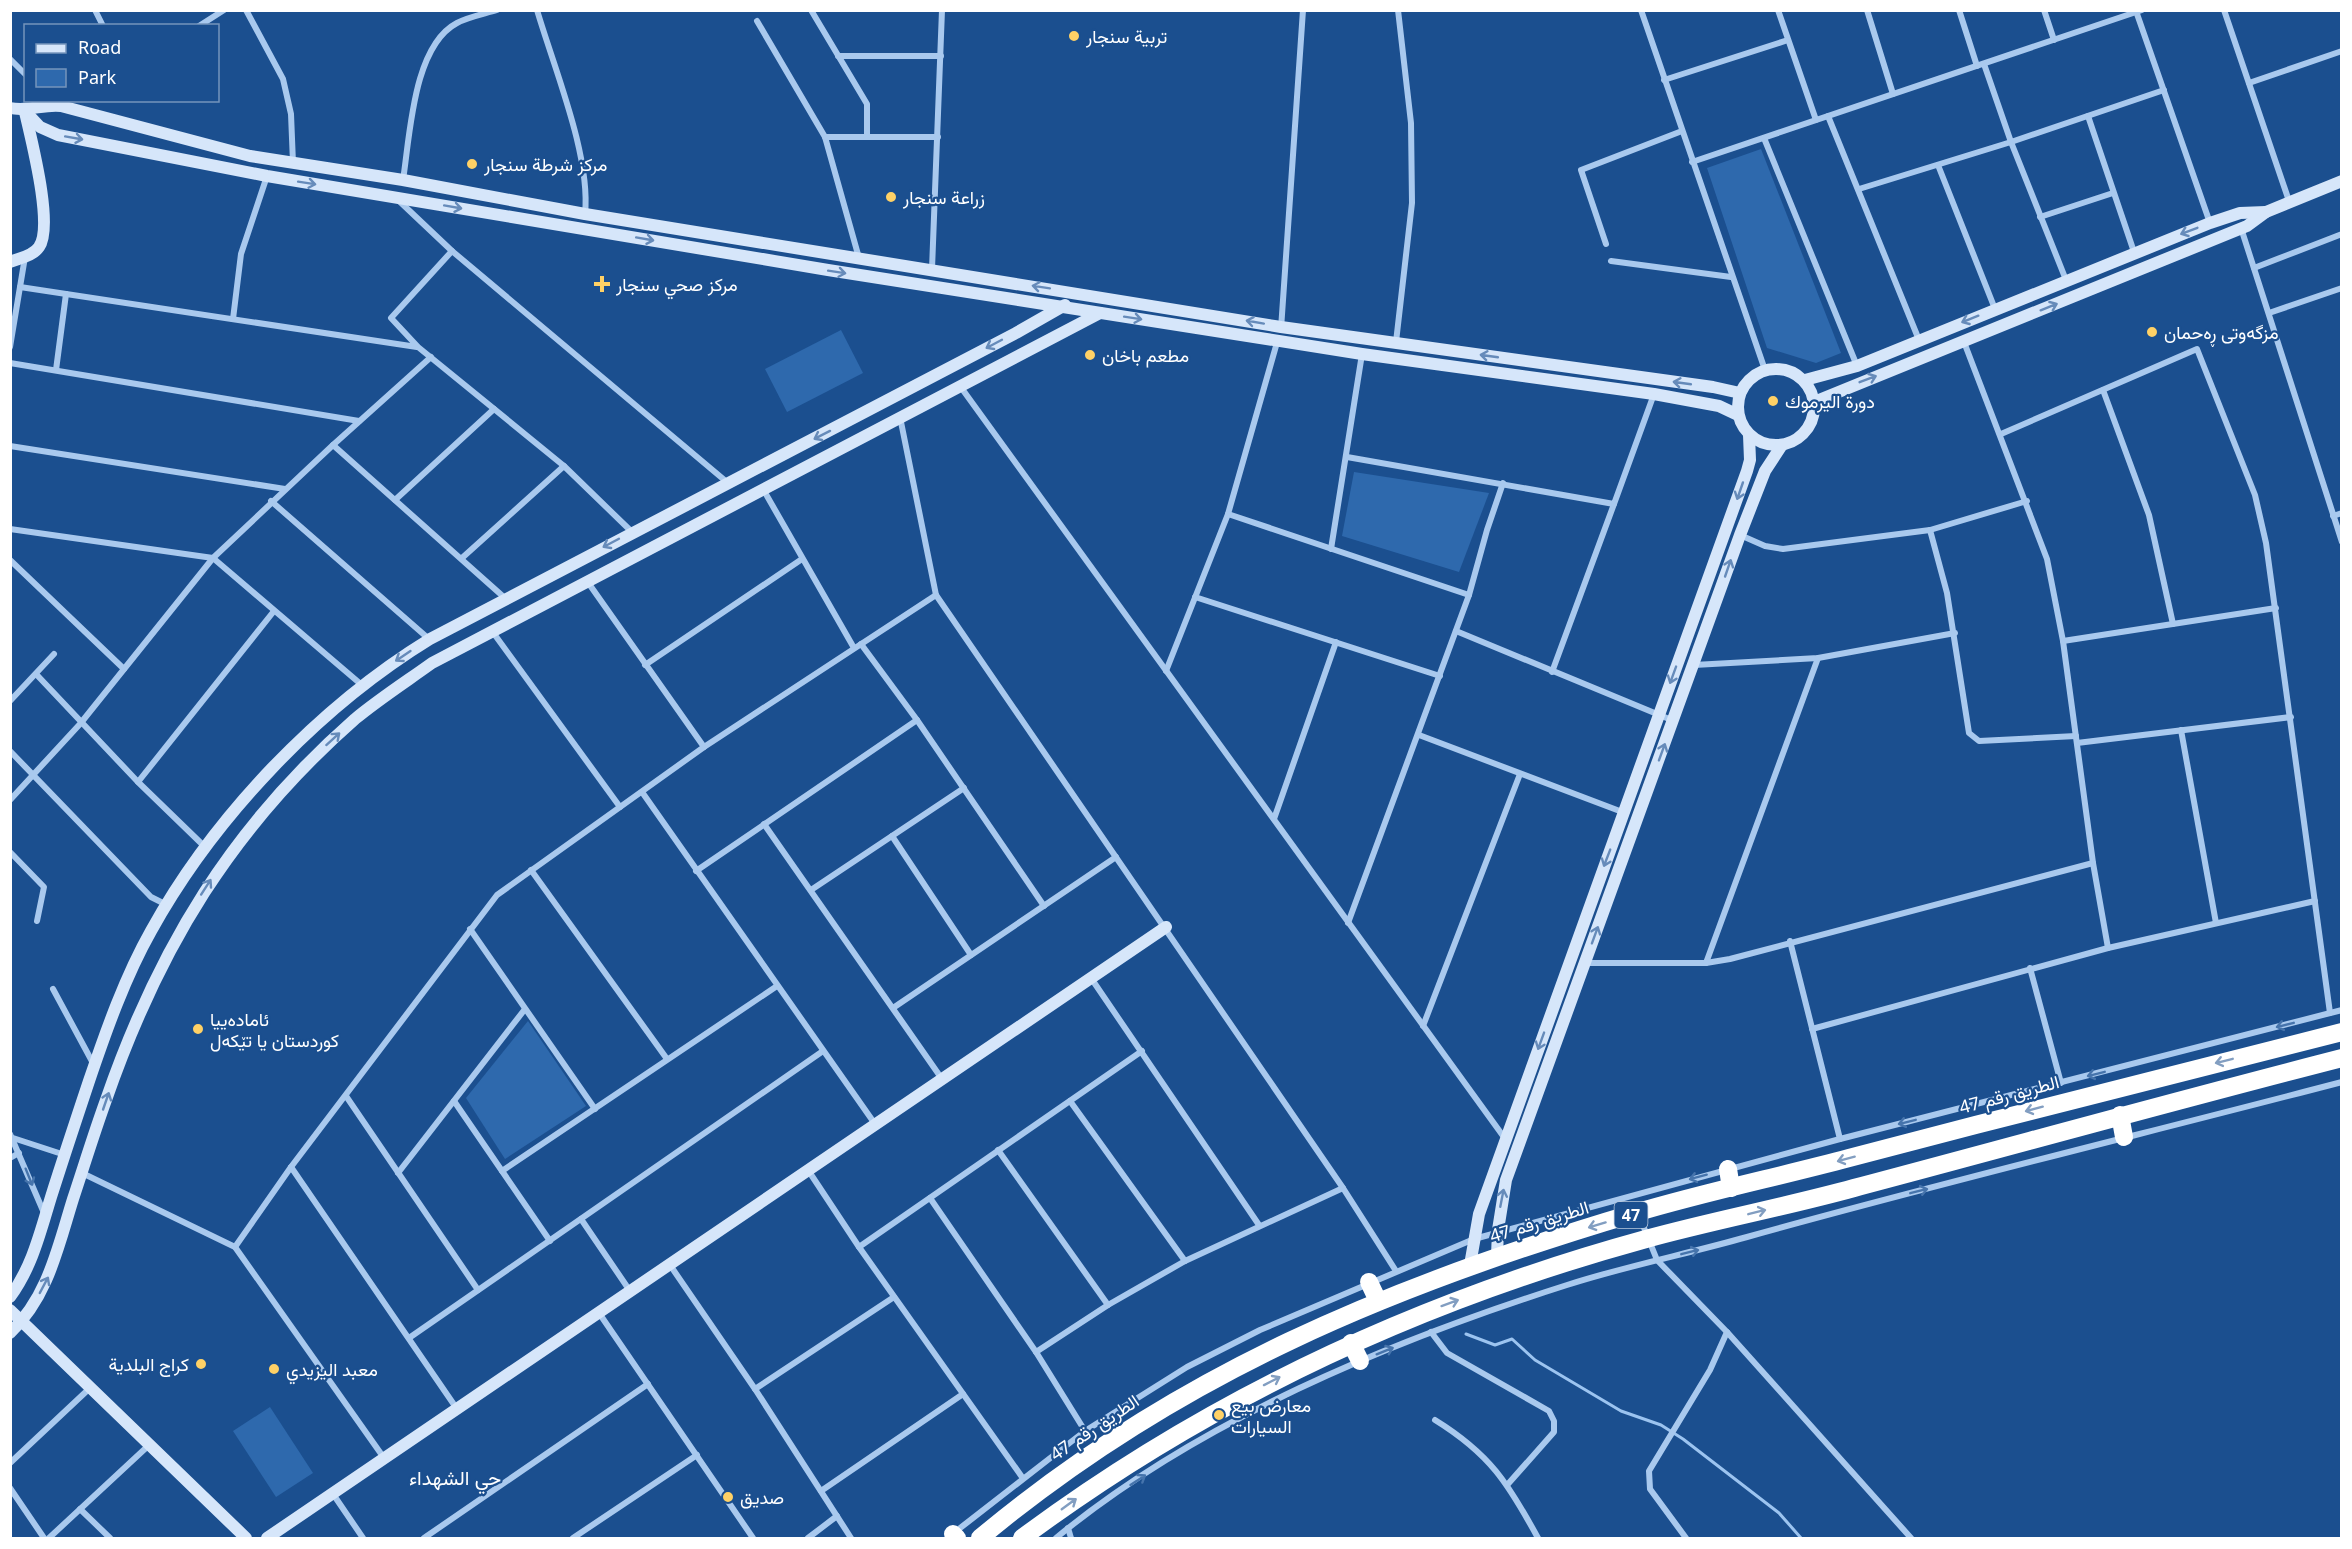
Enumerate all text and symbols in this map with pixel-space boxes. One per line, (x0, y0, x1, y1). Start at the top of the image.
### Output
legend (24, 24, 219, 102)
place label: تربية سنجار (1085, 24, 1167, 48)
marker: تربية سنجار (1067, 29, 1081, 43)
text: Road (78, 35, 121, 59)
text: Park (78, 65, 116, 89)
one-way arrow (64, 132, 84, 143)
place label: مركز شرطة سنجار (483, 152, 607, 176)
marker: مركز شرطة سنجار (465, 157, 479, 171)
one-way arrow (297, 177, 316, 188)
place label: زراعة سنجار (902, 185, 985, 209)
marker: زراعة سنجار (884, 190, 898, 204)
one-way arrow (442, 201, 462, 212)
one-way arrow (2181, 226, 2199, 237)
one-way arrow (634, 234, 654, 245)
one-way arrow (827, 266, 846, 277)
place label: مركز صحي سنجار (615, 272, 738, 300)
marker: مركز صحي سنجار (593, 275, 611, 293)
one-way arrow (1032, 282, 1052, 293)
one-way arrow (2039, 301, 2058, 312)
one-way arrow (1123, 313, 1143, 324)
one-way arrow (1961, 314, 1979, 325)
one-way arrow (1245, 317, 1265, 328)
place label: مزگه‌وتی ڕه‌حمان (2164, 320, 2279, 347)
marker: مزگه‌وتی ڕه‌حمان (2145, 325, 2159, 339)
one-way arrow (986, 339, 1004, 350)
place label: مطعم باخان (1102, 343, 1189, 368)
marker: مطعم باخان (1083, 348, 1097, 362)
one-way arrow (1480, 350, 1500, 361)
one-way arrow (1858, 372, 1877, 383)
one-way arrow (1673, 377, 1693, 388)
place label: دورة اليرموك (1785, 389, 1875, 413)
marker: دورة اليرموك (1766, 394, 1780, 408)
one-way arrow (813, 429, 831, 441)
one-way arrow (1734, 482, 1745, 500)
one-way arrow (603, 537, 620, 549)
one-way arrow (1724, 560, 1735, 578)
one-way arrow (395, 650, 411, 662)
one-way arrow (1667, 665, 1678, 683)
one-way arrow (325, 732, 340, 746)
one-way arrow (1658, 743, 1669, 762)
one-way arrow (1601, 848, 1612, 867)
one-way arrow (201, 879, 213, 896)
one-way arrow (1591, 926, 1602, 945)
place label: ئامادەییا کوردستان یا تێکەل (210, 1007, 339, 1052)
one-way arrow (2276, 1020, 2295, 1031)
marker: ئامادەییا کوردستان یا تێکەل (191, 1022, 205, 1036)
one-way arrow (1535, 1032, 1546, 1050)
one-way arrow (2214, 1056, 2233, 1068)
one-way arrow (2087, 1068, 2106, 1080)
street label: الطريق رقم 47 (1956, 1069, 2062, 1120)
one-way arrow (101, 1092, 112, 1110)
one-way arrow (2025, 1104, 2044, 1115)
one-way arrow (1898, 1117, 1917, 1128)
one-way arrow (1837, 1154, 1856, 1165)
one-way arrow (24, 1167, 35, 1185)
one-way arrow (1689, 1172, 1708, 1183)
one-way arrow (1909, 1185, 1928, 1197)
one-way arrow (1497, 1189, 1508, 1208)
street label: الطريق رقم 47 (1486, 1195, 1592, 1248)
road number: 47 (1614, 1202, 1648, 1228)
one-way arrow (1748, 1205, 1767, 1217)
one-way arrow (1588, 1220, 1607, 1231)
one-way arrow (1680, 1246, 1699, 1258)
one-way arrow (39, 1277, 50, 1295)
one-way arrow (1440, 1296, 1459, 1307)
one-way arrow (1375, 1345, 1393, 1356)
place label: كراج البلدية (109, 1352, 189, 1377)
marker: كراج البلدية (194, 1357, 208, 1371)
place label: معبد اليزيدي (286, 1357, 378, 1385)
marker: معبد اليزيدي (267, 1362, 281, 1376)
one-way arrow (1262, 1375, 1280, 1387)
street label: الطريق رقم 47 (1045, 1388, 1144, 1466)
place label: معارض بيع السيارات (1231, 1393, 1311, 1438)
marker: معارض بيع السيارات (1212, 1408, 1226, 1422)
district label: حي الشهداء (409, 1464, 501, 1495)
one-way arrow (1129, 1474, 1145, 1486)
place label: صديق (740, 1485, 784, 1509)
marker: صديق (721, 1490, 735, 1504)
one-way arrow (1060, 1498, 1076, 1510)

